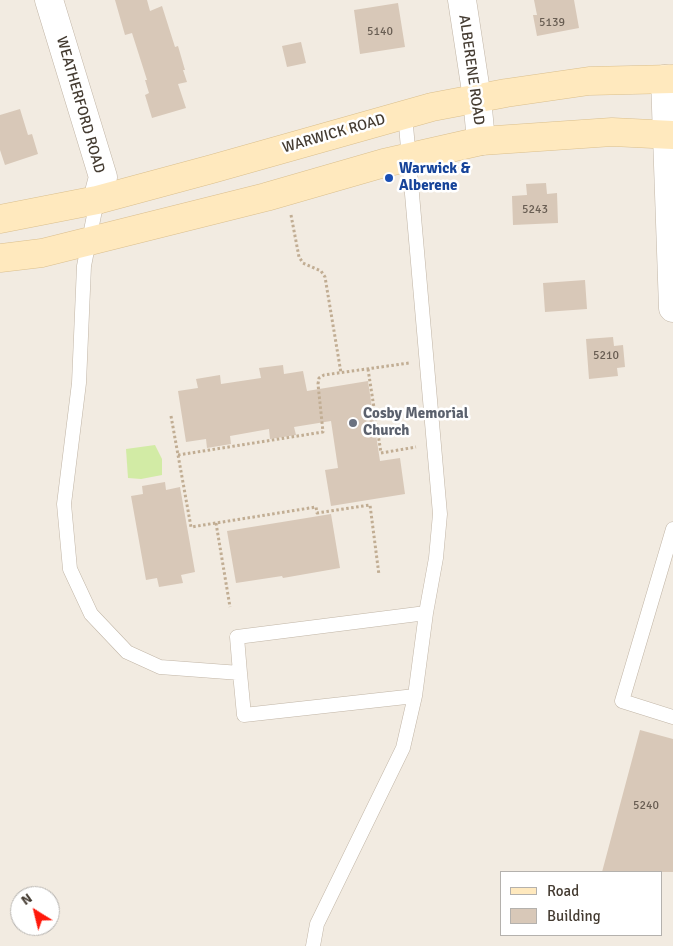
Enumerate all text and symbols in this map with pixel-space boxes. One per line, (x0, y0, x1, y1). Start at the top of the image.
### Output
street label: ALBERENE ROAD (454, 14, 488, 126)
house number: 5139 (539, 16, 565, 30)
house number: 5140 (367, 25, 393, 39)
street label: WEATHERFORD ROAD (52, 34, 108, 176)
street label: WARWICK ROAD (280, 111, 388, 157)
place label: Warwick & Alberene (399, 160, 470, 195)
marker: Warwick & Alberene (383, 172, 395, 184)
house number: 5243 (522, 203, 548, 217)
house number: 5210 (593, 349, 619, 363)
place label: Cosby Memorial Church (363, 405, 468, 440)
marker: Cosby Memorial Church (347, 417, 359, 429)
house number: 5240 (633, 799, 659, 813)
legend (500, 871, 663, 936)
text: Road (547, 882, 579, 900)
north arrow (10, 886, 60, 936)
text: N (18, 890, 35, 909)
text: Building (547, 907, 601, 925)

